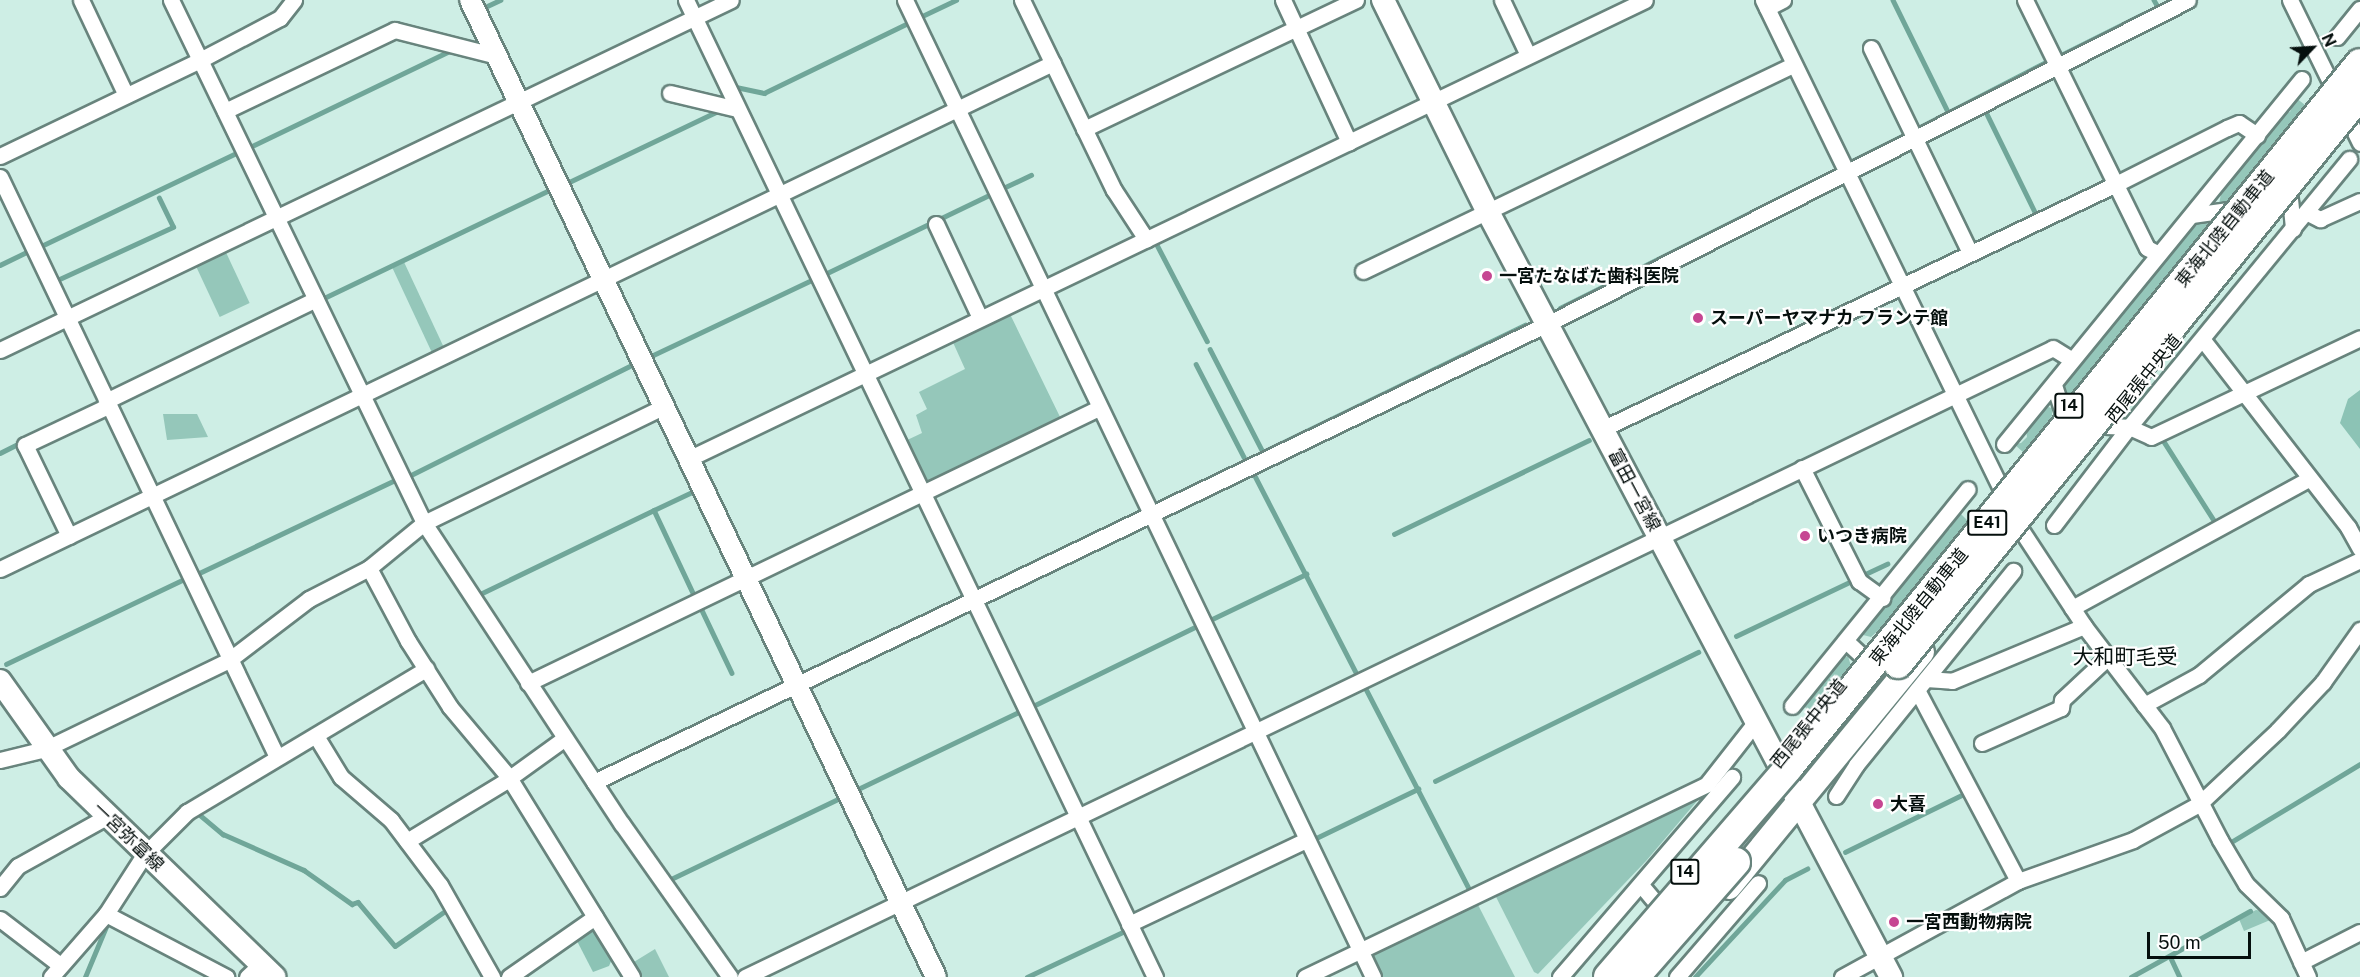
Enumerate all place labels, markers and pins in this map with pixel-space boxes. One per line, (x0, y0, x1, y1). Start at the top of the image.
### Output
place label: 一宮たなばた歯科医院 (1499, 265, 1679, 287)
marker: 一宮たなばた歯科医院 (1480, 269, 1494, 283)
place label: スーパーヤマナカ フランテ館 (1710, 307, 1948, 329)
marker: スーパーヤマナカ フランテ館 (1691, 311, 1705, 325)
place label: いつき病院 (1817, 525, 1907, 547)
marker: いつき病院 (1798, 529, 1812, 543)
place label: 大喜 (1890, 793, 1926, 815)
marker: 大喜 (1871, 797, 1885, 811)
place label: 一宮西動物病院 (1906, 911, 2032, 933)
marker: 一宮西動物病院 (1887, 915, 1901, 929)

